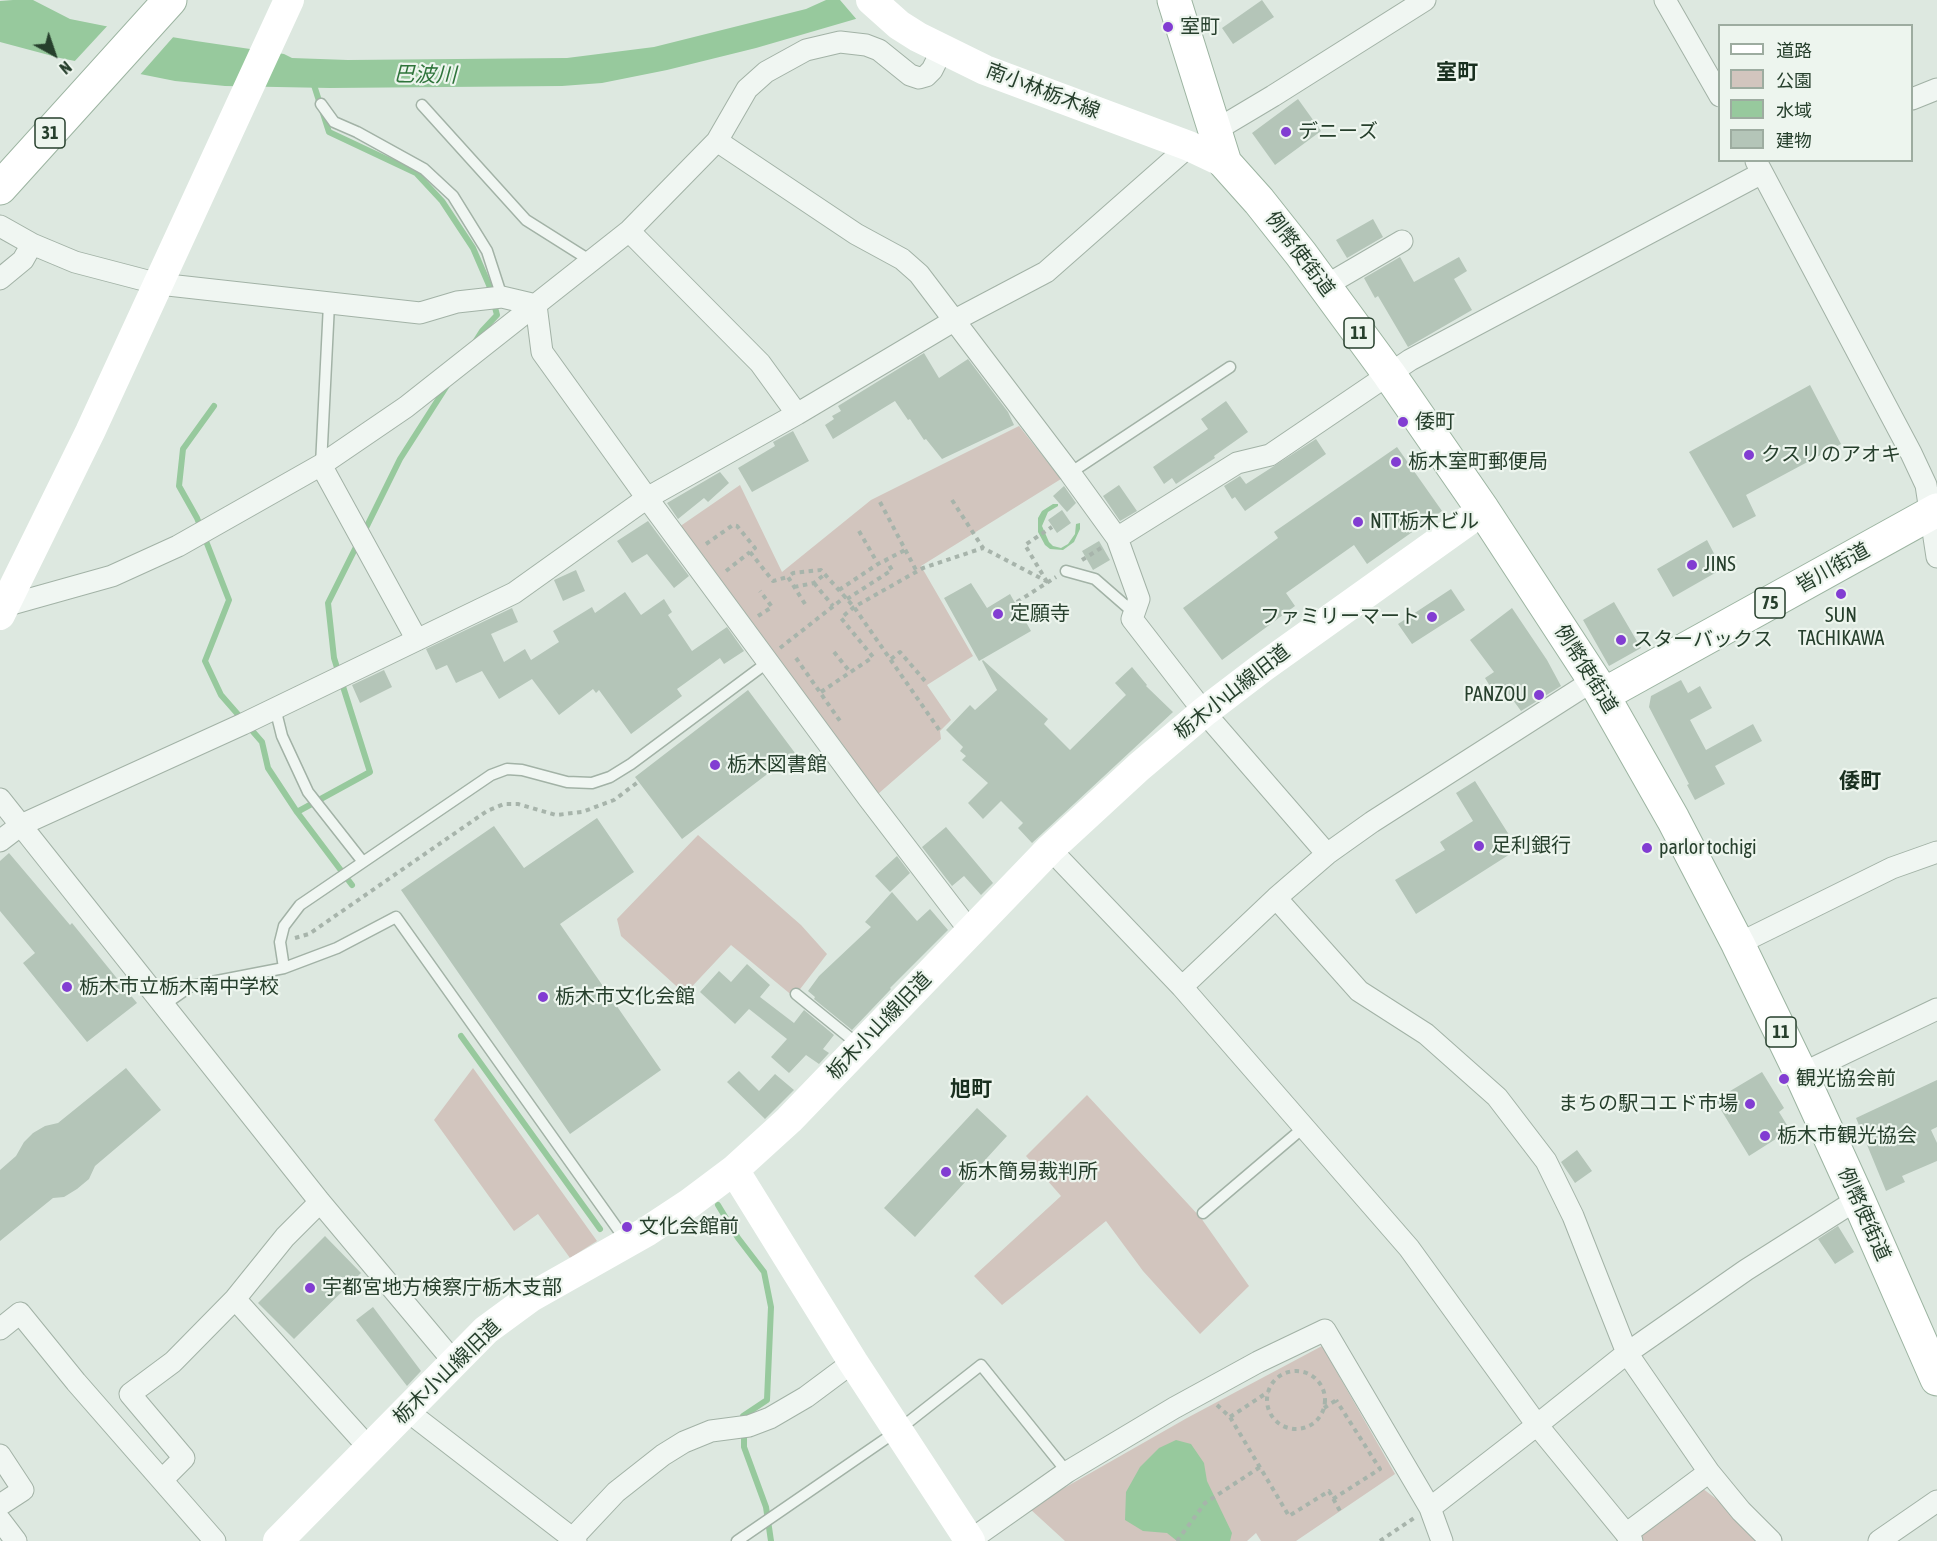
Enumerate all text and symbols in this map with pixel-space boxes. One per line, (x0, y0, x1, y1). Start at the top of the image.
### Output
place label: 室町 (1180, 15, 1220, 39)
marker: 室町 (1161, 20, 1175, 34)
north arrow (24, 24, 84, 84)
legend (1718, 24, 1913, 162)
text: 道路 (1776, 40, 1812, 61)
text: N (56, 58, 75, 78)
street label: 南小林栃木線 (983, 58, 1103, 124)
district label: 室町 (1436, 59, 1478, 85)
water label: 巴波川 (393, 62, 457, 88)
text: 公園 (1776, 70, 1812, 91)
text: 水域 (1776, 100, 1812, 121)
road number: 31 (35, 118, 65, 148)
place label: デニーズ (1298, 120, 1378, 144)
marker: デニーズ (1279, 125, 1293, 139)
text: 建物 (1776, 130, 1812, 151)
street label: 例幣使街道 (1260, 207, 1340, 301)
road number: 11 (1344, 318, 1374, 348)
place label: 倭町 (1415, 410, 1455, 434)
marker: 倭町 (1396, 415, 1410, 429)
place label: クスリのアオキ (1761, 443, 1901, 467)
marker: クスリのアオキ (1742, 448, 1756, 462)
place label: 栃木室町郵便局 (1408, 450, 1548, 474)
marker: 栃木室町郵便局 (1389, 455, 1403, 469)
place label: NTT栃木ビル (1370, 510, 1479, 534)
marker: NTT栃木ビル (1351, 515, 1365, 529)
street label: 皆川街道 (1792, 538, 1874, 598)
place label: JINS (1704, 553, 1736, 577)
marker: JINS (1685, 558, 1699, 572)
marker: SUN TACHIKAWA (1834, 587, 1848, 601)
road number: 75 (1755, 588, 1785, 618)
place label: 定願寺 (1010, 602, 1070, 626)
place label: SUN TACHIKAWA (1798, 604, 1884, 651)
place label: ファミリーマート (1260, 605, 1420, 629)
marker: 定願寺 (991, 607, 1005, 621)
marker: ファミリーマート (1425, 610, 1439, 624)
street label: 例幣使街道 (1549, 620, 1623, 718)
place label: スターバックス (1633, 628, 1773, 652)
marker: スターバックス (1614, 633, 1628, 647)
street label: 栃木小山線旧道 (1169, 639, 1295, 745)
place label: PANZOU (1464, 683, 1527, 707)
marker: PANZOU (1532, 688, 1546, 702)
place label: 栃木図書館 (727, 753, 827, 777)
marker: 栃木図書館 (708, 758, 722, 772)
district label: 倭町 (1839, 768, 1881, 794)
place label: 足利銀行 (1491, 834, 1571, 858)
place label: parlor tochigi (1659, 836, 1757, 860)
marker: 足利銀行 (1472, 839, 1486, 853)
marker: parlor tochigi (1640, 841, 1654, 855)
street label: 栃木小山線旧道 (822, 967, 936, 1085)
place label: 栃木市立栃木南中学校 (79, 975, 279, 999)
marker: 栃木市立栃木南中学校 (60, 980, 74, 994)
place label: 栃木市文化会館 (555, 985, 695, 1009)
marker: 栃木市文化会館 (536, 990, 550, 1004)
road number: 11 (1766, 1017, 1796, 1047)
place label: 観光協会前 (1796, 1067, 1896, 1091)
marker: 観光協会前 (1777, 1072, 1791, 1086)
district label: 旭町 (950, 1076, 992, 1102)
place label: まちの駅コエド市場 (1558, 1092, 1738, 1116)
marker: まちの駅コエド市場 (1743, 1097, 1757, 1111)
place label: 栃木市観光協会 (1777, 1124, 1917, 1148)
marker: 栃木市観光協会 (1758, 1129, 1772, 1143)
place label: 栃木簡易裁判所 (958, 1160, 1098, 1184)
street label: 例幣使街道 (1833, 1163, 1895, 1265)
marker: 栃木簡易裁判所 (939, 1165, 953, 1179)
place label: 文化会館前 (639, 1215, 739, 1239)
marker: 文化会館前 (620, 1220, 634, 1234)
place label: 宇都宮地方検察庁栃木支部 (322, 1276, 562, 1300)
marker: 宇都宮地方検察庁栃木支部 (303, 1281, 317, 1295)
street label: 栃木小山線旧道 (388, 1315, 506, 1429)

